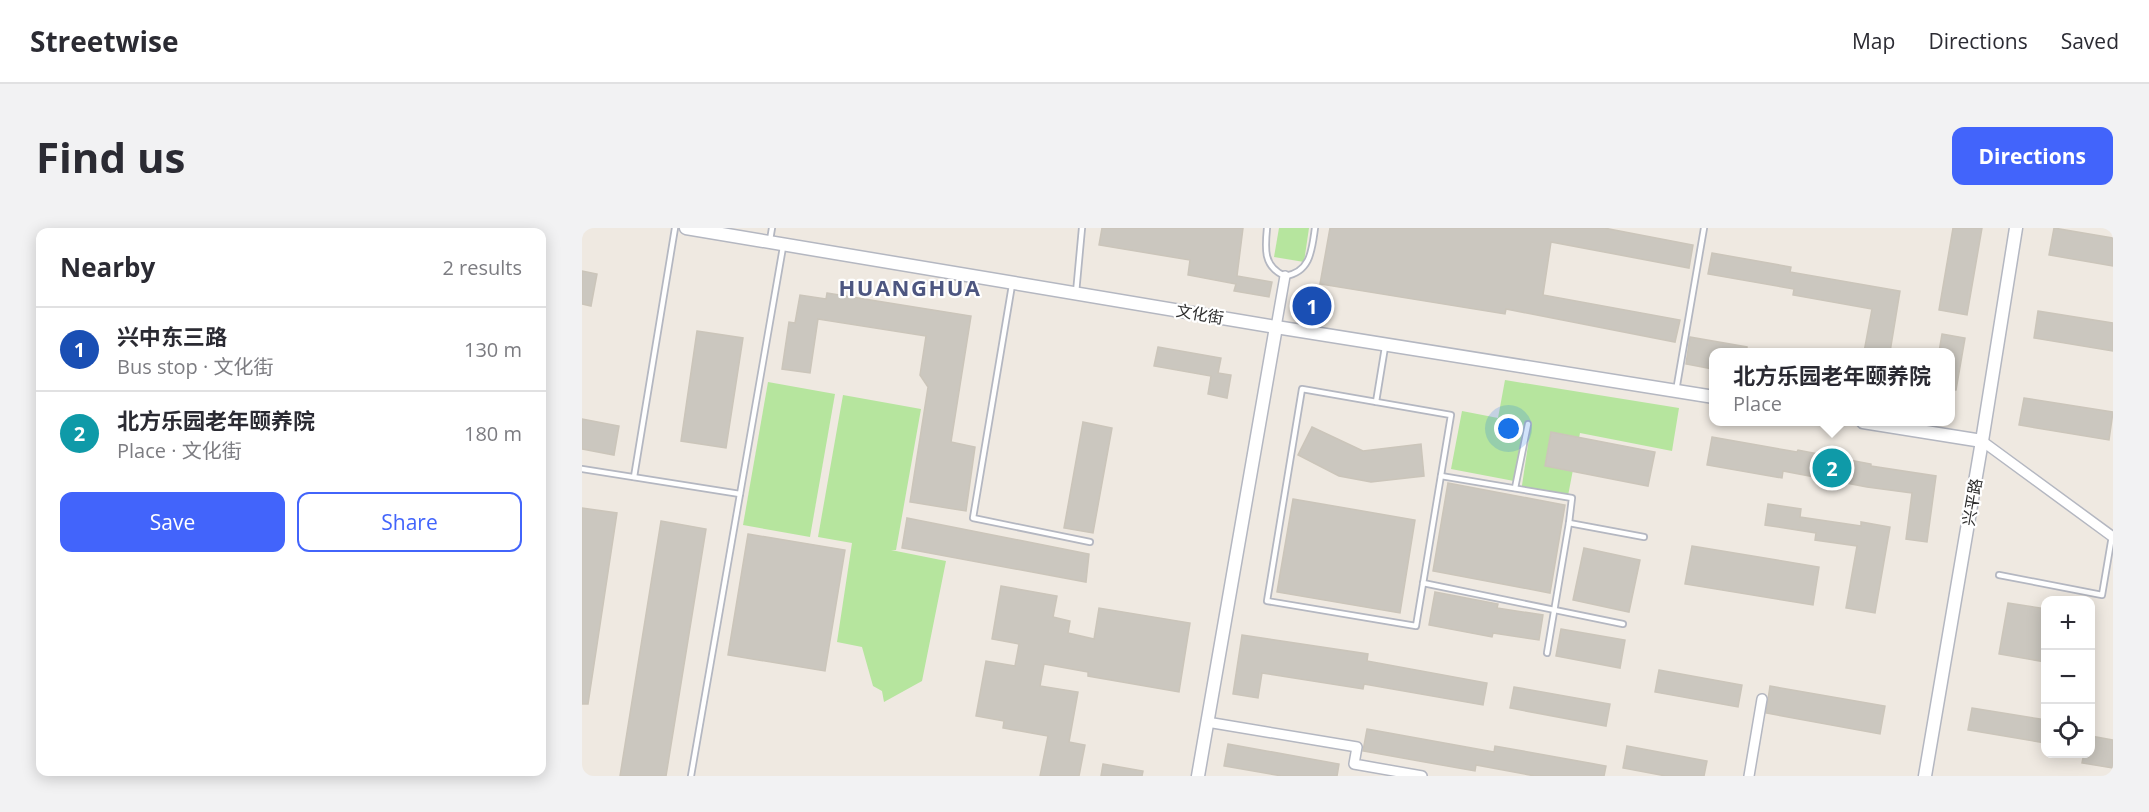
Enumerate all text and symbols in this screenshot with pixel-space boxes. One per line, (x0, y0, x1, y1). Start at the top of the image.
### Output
text: Streetwise (30, 22, 179, 60)
text: Map (1852, 27, 1895, 55)
text: Directions (1928, 27, 2028, 55)
text: Saved (2061, 27, 2119, 55)
button: Directions (1952, 127, 2113, 185)
text: Find us (36, 128, 185, 185)
text: Nearby (60, 249, 155, 285)
text: 2 results (442, 254, 522, 281)
district label: HUANGHUA (838, 272, 982, 302)
pin: 1 (1292, 284, 1332, 328)
street label: 文化街 (1174, 299, 1226, 329)
text: 兴中东三路 (117, 321, 227, 351)
text: 1 (74, 336, 85, 363)
text: 130 m (464, 336, 522, 363)
popup (1709, 348, 1955, 426)
text: Bus stop · 文化街 (117, 353, 273, 380)
text: 北方乐园老年颐养院 (1733, 360, 1931, 390)
text: Place (1733, 390, 1782, 417)
text: 北方乐园老年颐养院 (117, 405, 315, 435)
your location (1494, 414, 1523, 443)
text: 2 (74, 420, 85, 447)
text: 180 m (464, 420, 522, 447)
text: Place · 文化街 (117, 437, 242, 464)
pin: 2 (1812, 446, 1852, 490)
street label: 兴平路 (1957, 476, 1987, 528)
button: Save (60, 492, 285, 552)
button: Share (297, 492, 522, 552)
map controls (2041, 596, 2095, 758)
button: + (2041, 596, 2095, 650)
button: − (2041, 650, 2095, 704)
button: locate (2041, 704, 2095, 758)

